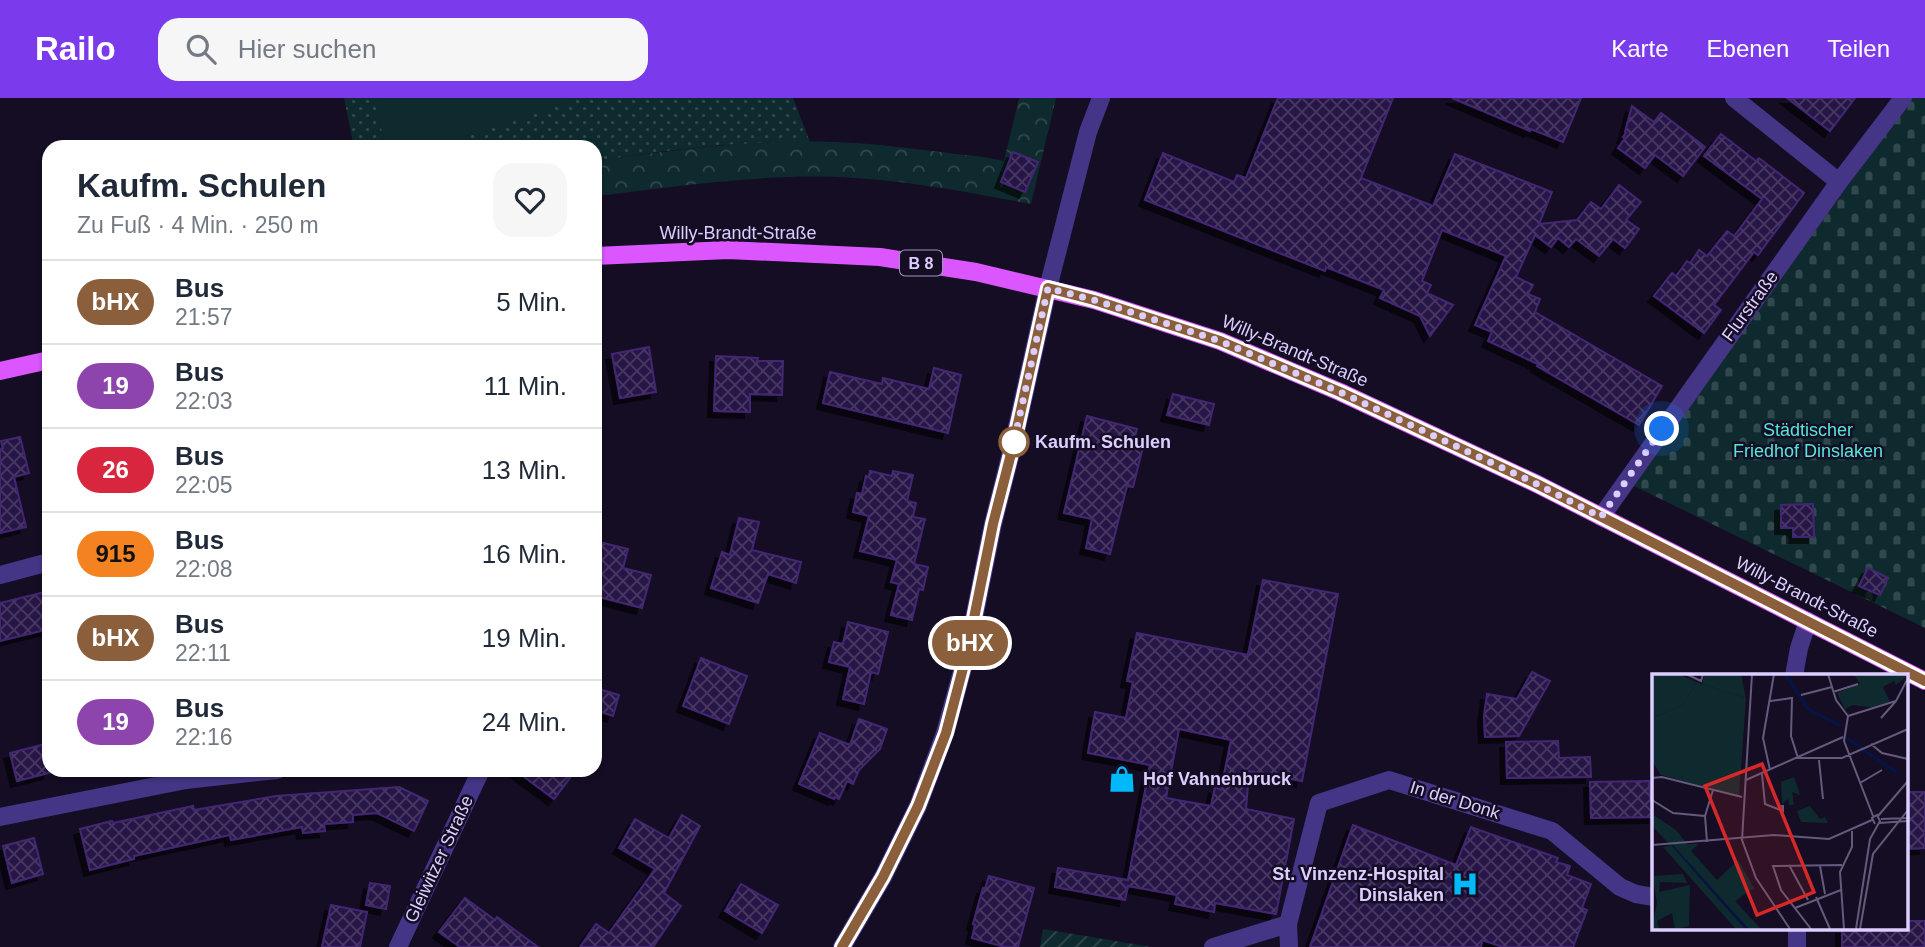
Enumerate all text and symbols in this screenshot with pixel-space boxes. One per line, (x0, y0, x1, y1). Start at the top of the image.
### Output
search box (158, 18, 648, 81)
text: Railo (35, 30, 116, 67)
icon: search (182, 30, 220, 68)
text: Hier suchen (238, 34, 376, 64)
text: Karte (1611, 35, 1669, 62)
text: Ebenen (1707, 35, 1789, 62)
text: Teilen (1827, 35, 1890, 62)
button: heart (493, 163, 567, 237)
text: Kaufm. Schulen (77, 167, 326, 204)
text: Zu Fuß · 4 Min. · 250 m (77, 212, 319, 238)
street label: Willy-Brandt-Straße (659, 223, 817, 243)
road number: B 8 (900, 251, 942, 276)
street label: Flurstraße (1718, 267, 1782, 345)
text: Bus (175, 273, 224, 303)
text: 5 Min. (496, 287, 567, 317)
text: bHX (92, 288, 140, 315)
text: 21:57 (175, 304, 233, 330)
street label: Willy-Brandt-Straße (1219, 311, 1371, 391)
text: Bus (175, 357, 224, 387)
text: 11 Min. (484, 371, 567, 401)
text: 19 (102, 372, 129, 399)
text: 22:03 (175, 388, 233, 414)
your location (1644, 411, 1679, 446)
park label: Städtischer Friedhof Dinslaken (1733, 420, 1883, 461)
marker: Kaufm. Schulen (999, 427, 1029, 457)
place label: Kaufm. Schulen (1035, 432, 1171, 452)
text: Bus (175, 441, 224, 471)
text: 13 Min. (482, 455, 567, 485)
text: 26 (102, 456, 129, 483)
text: 22:05 (175, 472, 233, 498)
text: Bus (175, 525, 224, 555)
text: 16 Min. (482, 539, 567, 569)
text: 915 (95, 540, 136, 567)
street label: Willy-Brandt-Straße (1733, 552, 1881, 642)
text: 22:08 (175, 556, 233, 582)
text: Bus (175, 609, 224, 639)
line badge: bHX (930, 620, 1010, 666)
text: 19 Min. (482, 623, 567, 653)
text: bHX (92, 624, 140, 651)
text: bHX (946, 629, 994, 656)
text: 22:11 (175, 640, 231, 666)
inset map (1652, 674, 1908, 930)
text: Bus (175, 693, 224, 723)
text: 24 Min. (482, 707, 567, 737)
text: 19 (102, 708, 129, 735)
text: 22:16 (175, 724, 233, 750)
shop icon: Hof Vahnenbruck (1107, 764, 1137, 794)
place label: Hof Vahnenbruck (1143, 769, 1292, 789)
street label: In der Donk (1408, 777, 1503, 823)
street label: Gleiwitzer Straße (401, 792, 477, 926)
place label: St. Vinzenz-Hospital Dinslaken (1272, 864, 1444, 905)
hospital icon: St. Vinzenz-Hospital Dinslaken (1450, 869, 1480, 899)

